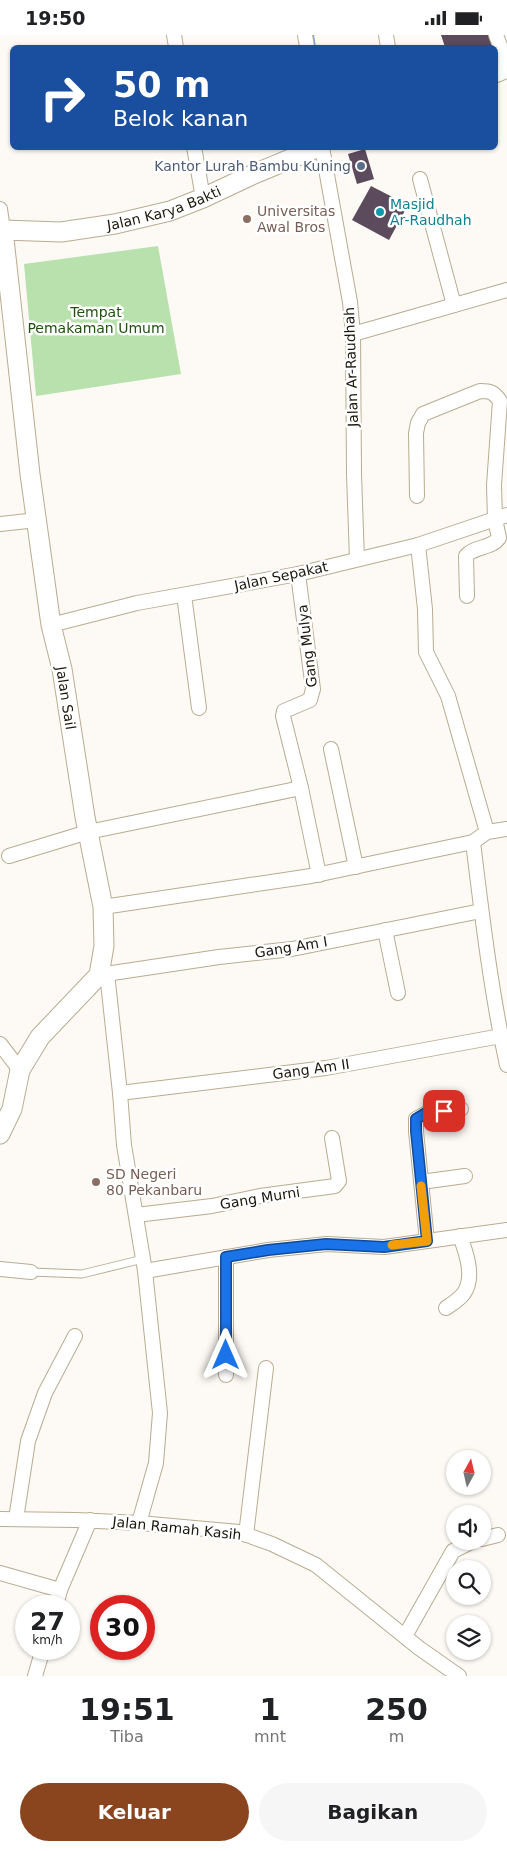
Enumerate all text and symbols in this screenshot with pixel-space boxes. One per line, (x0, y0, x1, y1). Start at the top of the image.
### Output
text: 19:50 (25, 7, 85, 29)
icon: right (30, 65, 95, 130)
text: 50 m (113, 65, 210, 105)
text: Belok kanan (113, 106, 248, 131)
place label: Kantor Lurah Bambu Kuning (154, 158, 351, 174)
marker: Kantor Lurah Bambu Kuning (355, 160, 367, 172)
street label: Jalan Karya Bakti (105, 183, 223, 233)
place label: Masjid Ar-Raudhah (390, 196, 472, 228)
place label: Universitas Awal Bros (257, 203, 335, 235)
marker: Masjid Ar-Raudhah (374, 206, 386, 218)
marker: Universitas Awal Bros (241, 213, 253, 225)
park label: Tempat Pemakaman Umum (27, 304, 165, 336)
street label: Jalan Ar-Raudhah (341, 307, 361, 428)
street label: Jalan Sepakat (232, 558, 330, 594)
street label: Gang Mulya (294, 604, 320, 688)
street label: Jalan Sail (53, 664, 79, 731)
street label: Gang Am I (253, 933, 329, 961)
street label: Gang Am II (271, 1056, 351, 1082)
pin (423, 1090, 465, 1132)
icon: arrive (430, 1097, 458, 1125)
place label: SD Negeri 80 Pekanbaru (106, 1166, 202, 1198)
marker: SD Negeri 80 Pekanbaru (90, 1176, 102, 1188)
street label: Gang Murni (219, 1184, 301, 1212)
position arrow (199, 1328, 251, 1380)
north arrow (446, 1450, 491, 1495)
map controls (446, 1450, 491, 1660)
button: sound (446, 1505, 491, 1550)
street label: Jalan Ramah Kasih (111, 1513, 242, 1543)
button: search (446, 1560, 491, 1605)
speed limit sign: 30 (90, 1595, 155, 1660)
text: 27 (30, 1607, 65, 1636)
button: layers (446, 1615, 491, 1660)
text: km/h (32, 1633, 63, 1647)
text: 19:51 (79, 1692, 175, 1727)
text: 1 (260, 1692, 280, 1727)
text: 250 (365, 1692, 428, 1727)
text: Tiba (110, 1727, 144, 1746)
text: mnt (254, 1727, 286, 1746)
text: m (389, 1727, 404, 1746)
button: Keluar (20, 1783, 249, 1841)
button: Bagikan (259, 1783, 487, 1841)

